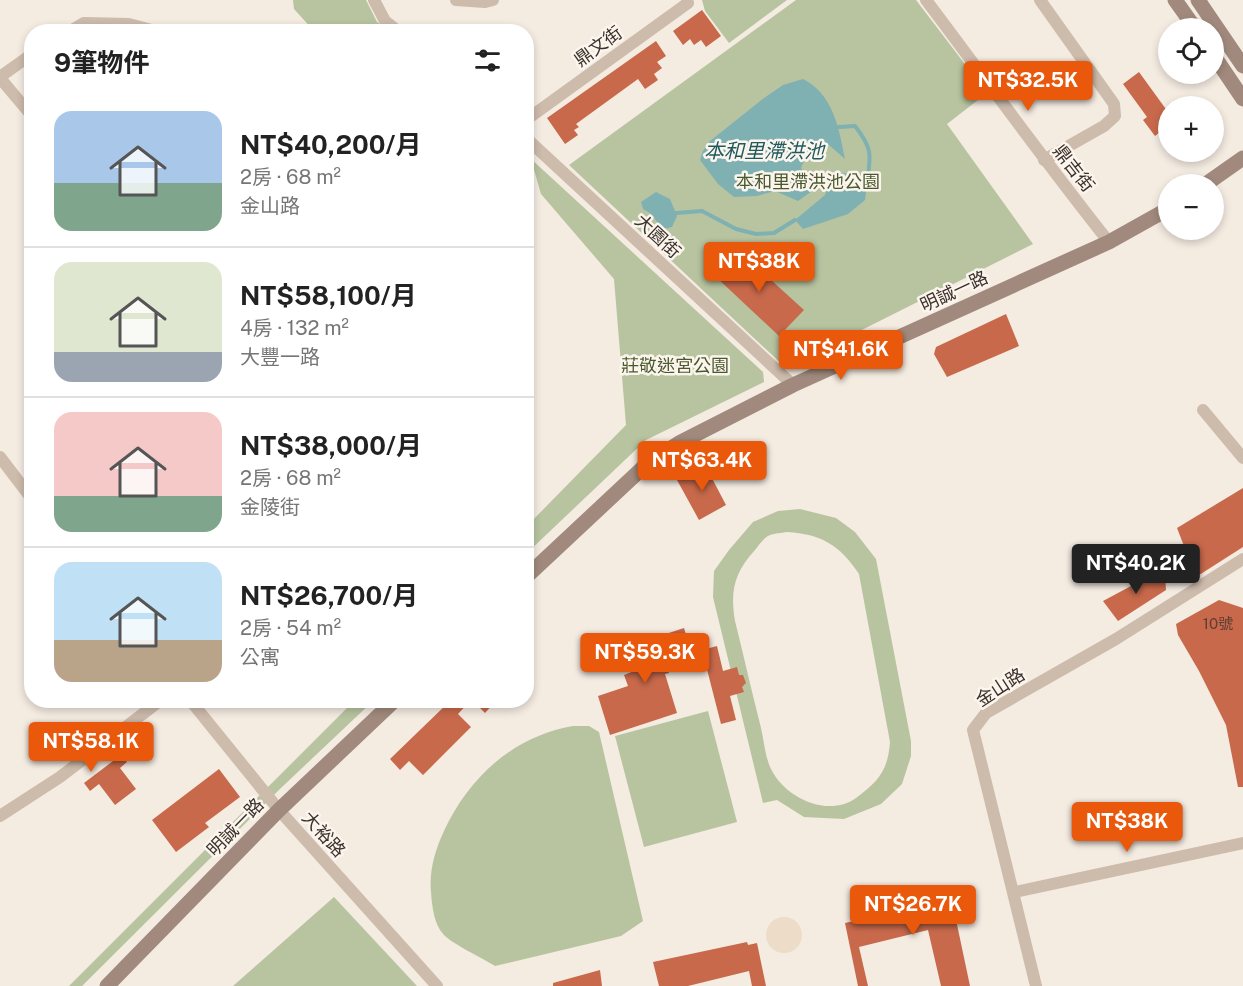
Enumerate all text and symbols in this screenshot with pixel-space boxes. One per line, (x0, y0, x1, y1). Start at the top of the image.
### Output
map controls (1158, 18, 1224, 240)
button: locate (1158, 18, 1224, 84)
street label: 鼎文街 (570, 22, 626, 70)
icon: filters (471, 44, 504, 77)
text: 9筆物件 (54, 47, 149, 78)
pin: NT$32.5K (966, 61, 1090, 112)
text: NT$32.5K (978, 68, 1078, 92)
button: + (1158, 96, 1224, 162)
text: NT$40,200/月 (240, 129, 421, 160)
icon: home (102, 135, 174, 207)
water label: 本和里滯洪池 (704, 139, 826, 163)
street label: 鼎吉街 (1049, 140, 1099, 196)
text: 2房 · 68 m² (240, 165, 341, 189)
park label: 本和里滯洪池公園 (736, 171, 880, 192)
button: − (1158, 174, 1224, 240)
text: 金山路 (240, 194, 300, 218)
street label: 大園街 (631, 210, 685, 262)
pin: NT$38K (710, 242, 808, 293)
text: NT$38K (718, 249, 800, 273)
street label: 明誠一路 (917, 266, 991, 316)
text: NT$58,100/月 (240, 280, 417, 311)
icon: home (102, 286, 174, 358)
text: 4房 · 132 m² (240, 316, 349, 340)
pin: NT$41.6K (779, 330, 903, 381)
text: NT$41.6K (793, 337, 889, 361)
text: 大豐一路 (240, 345, 320, 369)
park label: 莊敬迷宮公園 (621, 355, 729, 376)
text: NT$38,000/月 (240, 430, 422, 461)
icon: home (102, 436, 174, 508)
pin: NT$63.4K (640, 441, 764, 492)
text: NT$63.4K (652, 448, 752, 472)
text: 2房 · 68 m² (240, 466, 341, 490)
text: 金陵街 (240, 495, 300, 519)
pin: NT$40.2K (1074, 544, 1198, 595)
text: NT$40.2K (1086, 551, 1186, 575)
text: NT$26,700/月 (240, 580, 418, 611)
icon: home (102, 586, 174, 658)
house number: 10號 (1203, 615, 1233, 632)
text: 2房 · 54 m² (240, 616, 341, 640)
pin: NT$59.3K (583, 633, 707, 684)
text: NT$59.3K (594, 640, 696, 664)
text: 公寓 (240, 645, 280, 669)
street label: 金山路 (972, 663, 1028, 711)
pin: NT$58.1K (29, 722, 153, 773)
text: NT$58.1K (43, 729, 139, 753)
street label: 明誠一路 (202, 794, 268, 860)
pin: NT$38K (1078, 802, 1176, 853)
street label: 大裕路 (298, 807, 350, 861)
text: NT$38K (1086, 809, 1168, 833)
pin: NT$26.7K (851, 885, 975, 936)
text: NT$26.7K (864, 892, 962, 916)

